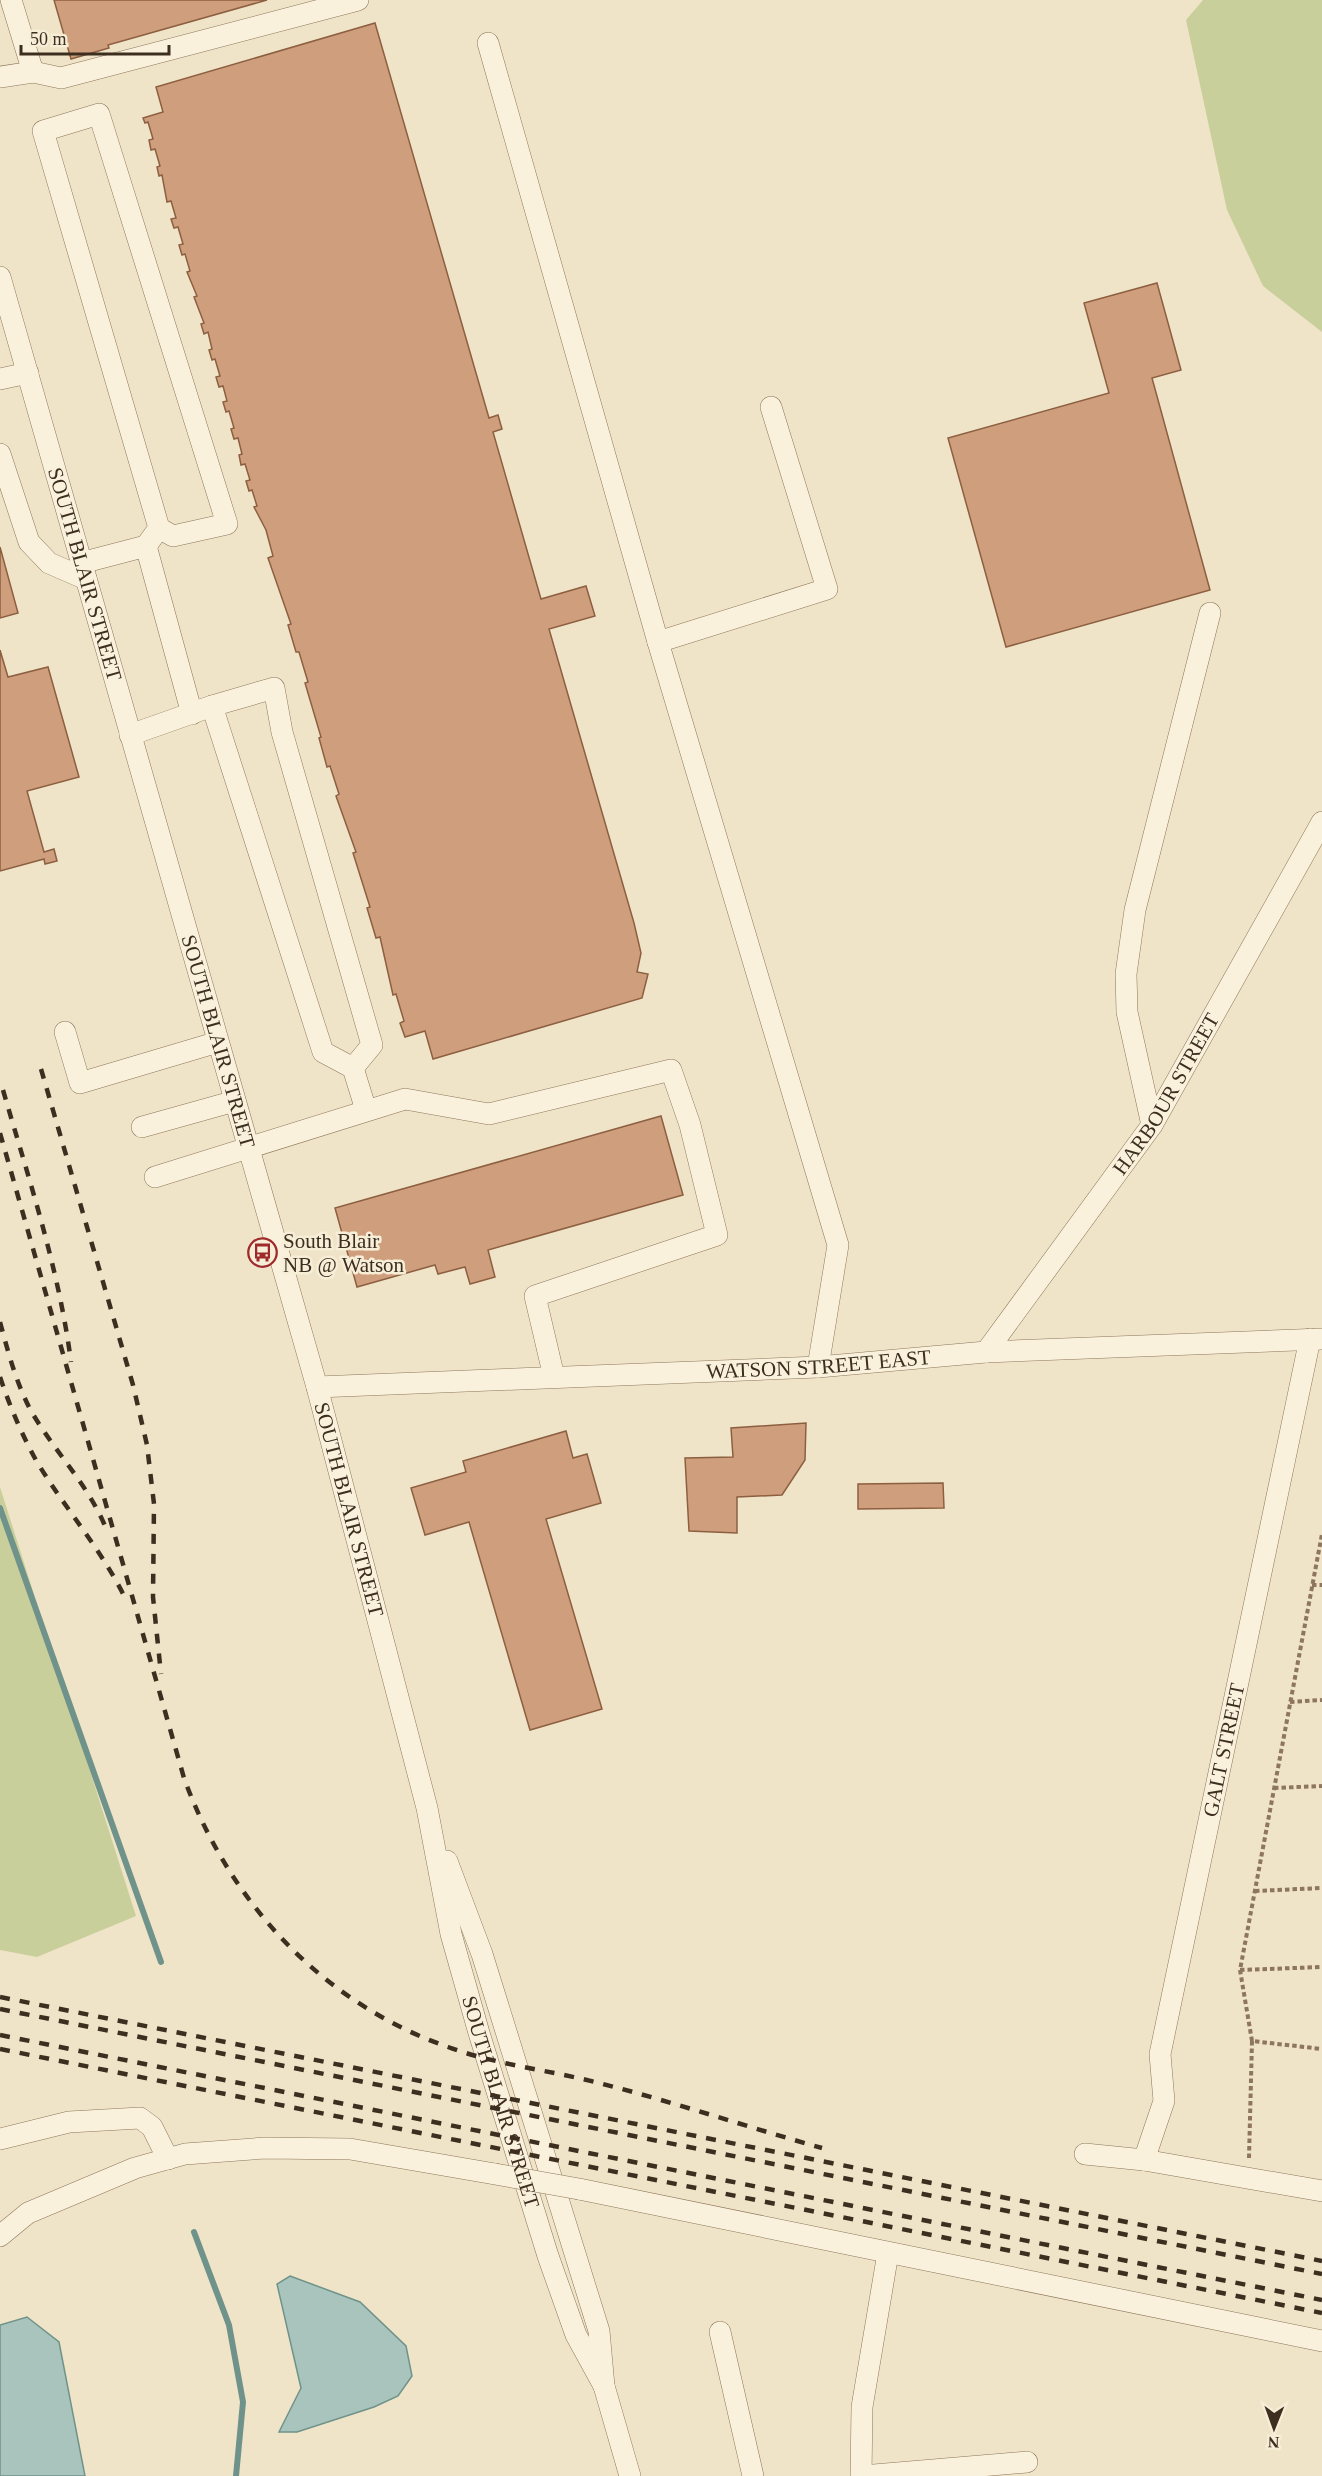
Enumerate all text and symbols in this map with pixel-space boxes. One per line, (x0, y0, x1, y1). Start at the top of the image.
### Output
scale bar (21, 18, 170, 56)
text: 50 m (30, 29, 67, 49)
street label: SOUTH BLAIR STREET (43, 465, 127, 684)
street label: SOUTH BLAIR STREET (176, 932, 260, 1151)
street label: HARBOUR STREET (1108, 1009, 1224, 1179)
place label: South Blair NB @ Watson (283, 1229, 405, 1277)
bus stop icon: South Blair NB @ Watson (246, 1237, 278, 1269)
street label: WATSON STREET EAST (706, 1345, 932, 1383)
street label: SOUTH BLAIR STREET (310, 1400, 389, 1619)
street label: GALT STREET (1198, 1681, 1249, 1819)
street label: SOUTH BLAIR STREET (457, 1993, 544, 2211)
north arrow (1244, 2398, 1304, 2458)
text: N (1267, 2434, 1280, 2451)

